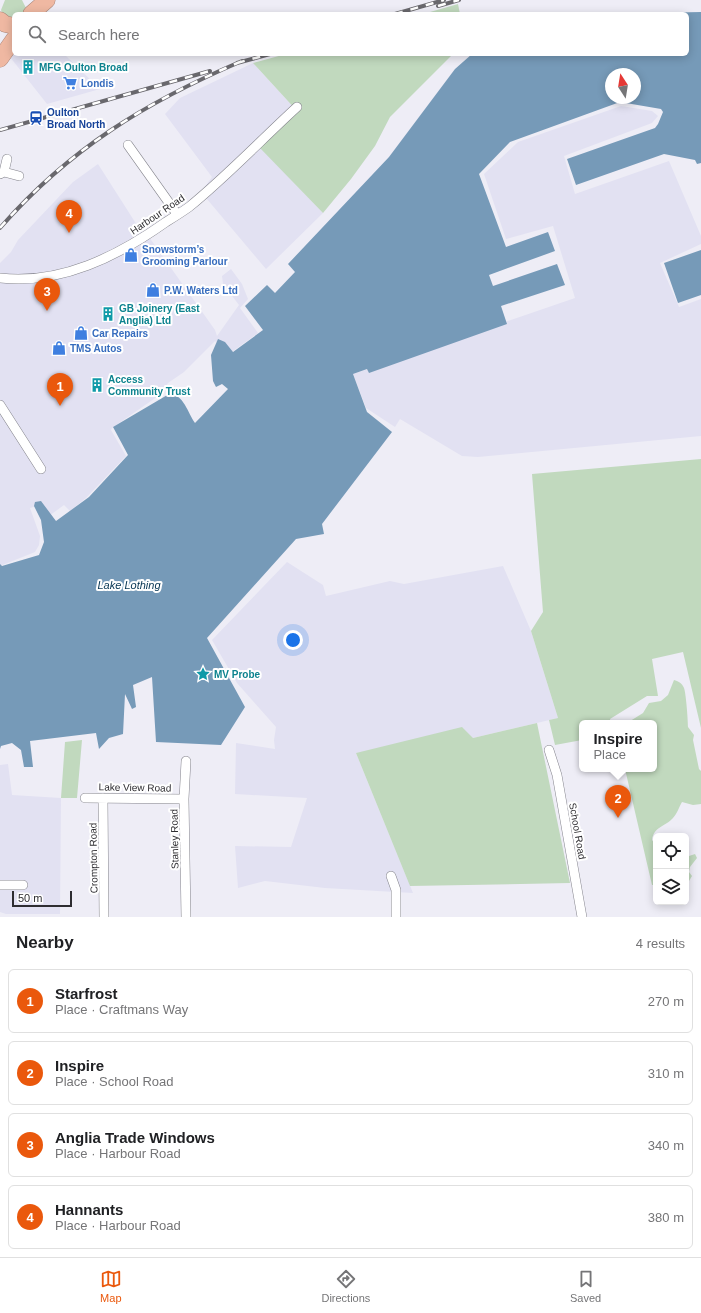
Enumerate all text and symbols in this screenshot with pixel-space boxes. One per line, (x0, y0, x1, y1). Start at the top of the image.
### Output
search box (12, 12, 689, 56)
icon: search (26, 23, 48, 45)
text: Search here (58, 26, 140, 43)
building icon: MFG Oulton Broad (20, 59, 36, 75)
place label: MFG Oulton Broad (39, 62, 128, 73)
north arrow (605, 68, 641, 104)
supermarket icon: Londis (62, 75, 78, 91)
place label: Londis (81, 78, 114, 89)
place label: Oulton Broad North (47, 107, 105, 130)
station icon: Oulton Broad North (28, 110, 44, 126)
street label: Harbour Road (128, 192, 186, 237)
pin: 4 (56, 200, 82, 233)
place label: Snowstorm’s Grooming Parlour (142, 244, 228, 267)
shop icon: Snowstorm’s Grooming Parlour (123, 247, 139, 263)
pin: 3 (34, 278, 60, 311)
shop icon: P.W. Waters Ltd (145, 282, 161, 298)
place label: P.W. Waters Ltd (164, 285, 238, 296)
place label: GB Joinery (East Anglia) Ltd (119, 303, 200, 326)
building icon: GB Joinery (East Anglia) Ltd (100, 306, 116, 322)
shop icon: Car Repairs (73, 325, 89, 341)
place label: Car Repairs (92, 328, 149, 339)
shop icon: TMS Autos (51, 340, 67, 356)
place label: TMS Autos (70, 343, 122, 354)
pin: 1 (47, 373, 73, 406)
place label: Access Community Trust (108, 374, 191, 397)
building icon: Access Community Trust (89, 377, 105, 393)
water label: Lake Lothing (98, 579, 161, 591)
your location (283, 630, 303, 650)
place icon: MV Probe (195, 666, 211, 682)
place label: MV Probe (214, 669, 261, 680)
popup (579, 720, 657, 772)
text: Inspire (593, 730, 643, 747)
text: Place (593, 747, 626, 762)
street label: Lake View Road (99, 781, 171, 794)
pin: 2 (605, 785, 631, 818)
street label: School Road (567, 802, 588, 860)
street label: Stanley Road (168, 809, 181, 869)
street label: Crompton Road (87, 823, 100, 893)
map controls (653, 833, 689, 905)
button: locate (653, 833, 689, 869)
button: layers (653, 869, 689, 905)
scale bar (12, 889, 72, 908)
text: 50 m (18, 892, 42, 904)
text: Nearby (16, 933, 74, 952)
text: 4 results (636, 936, 685, 951)
text: Starfrost (55, 985, 118, 1002)
text: 1 (26, 994, 34, 1009)
text: 270 m (648, 994, 684, 1009)
text: Place · Craftmans Way (55, 1002, 188, 1017)
text: Inspire (55, 1057, 104, 1074)
text: 2 (26, 1066, 34, 1081)
text: 310 m (648, 1066, 684, 1081)
text: Place · School Road (55, 1074, 174, 1089)
text: Anglia Trade Windows (55, 1129, 215, 1146)
text: 3 (26, 1138, 34, 1153)
text: 340 m (648, 1138, 684, 1153)
text: Place · Harbour Road (55, 1146, 181, 1161)
text: Hannants (55, 1201, 123, 1218)
text: 4 (26, 1210, 34, 1225)
text: 380 m (648, 1210, 684, 1225)
text: Place · Harbour Road (55, 1218, 181, 1233)
tab: Map (100, 1268, 122, 1304)
tab: Directions (321, 1268, 370, 1304)
tab: Saved (570, 1268, 601, 1304)

